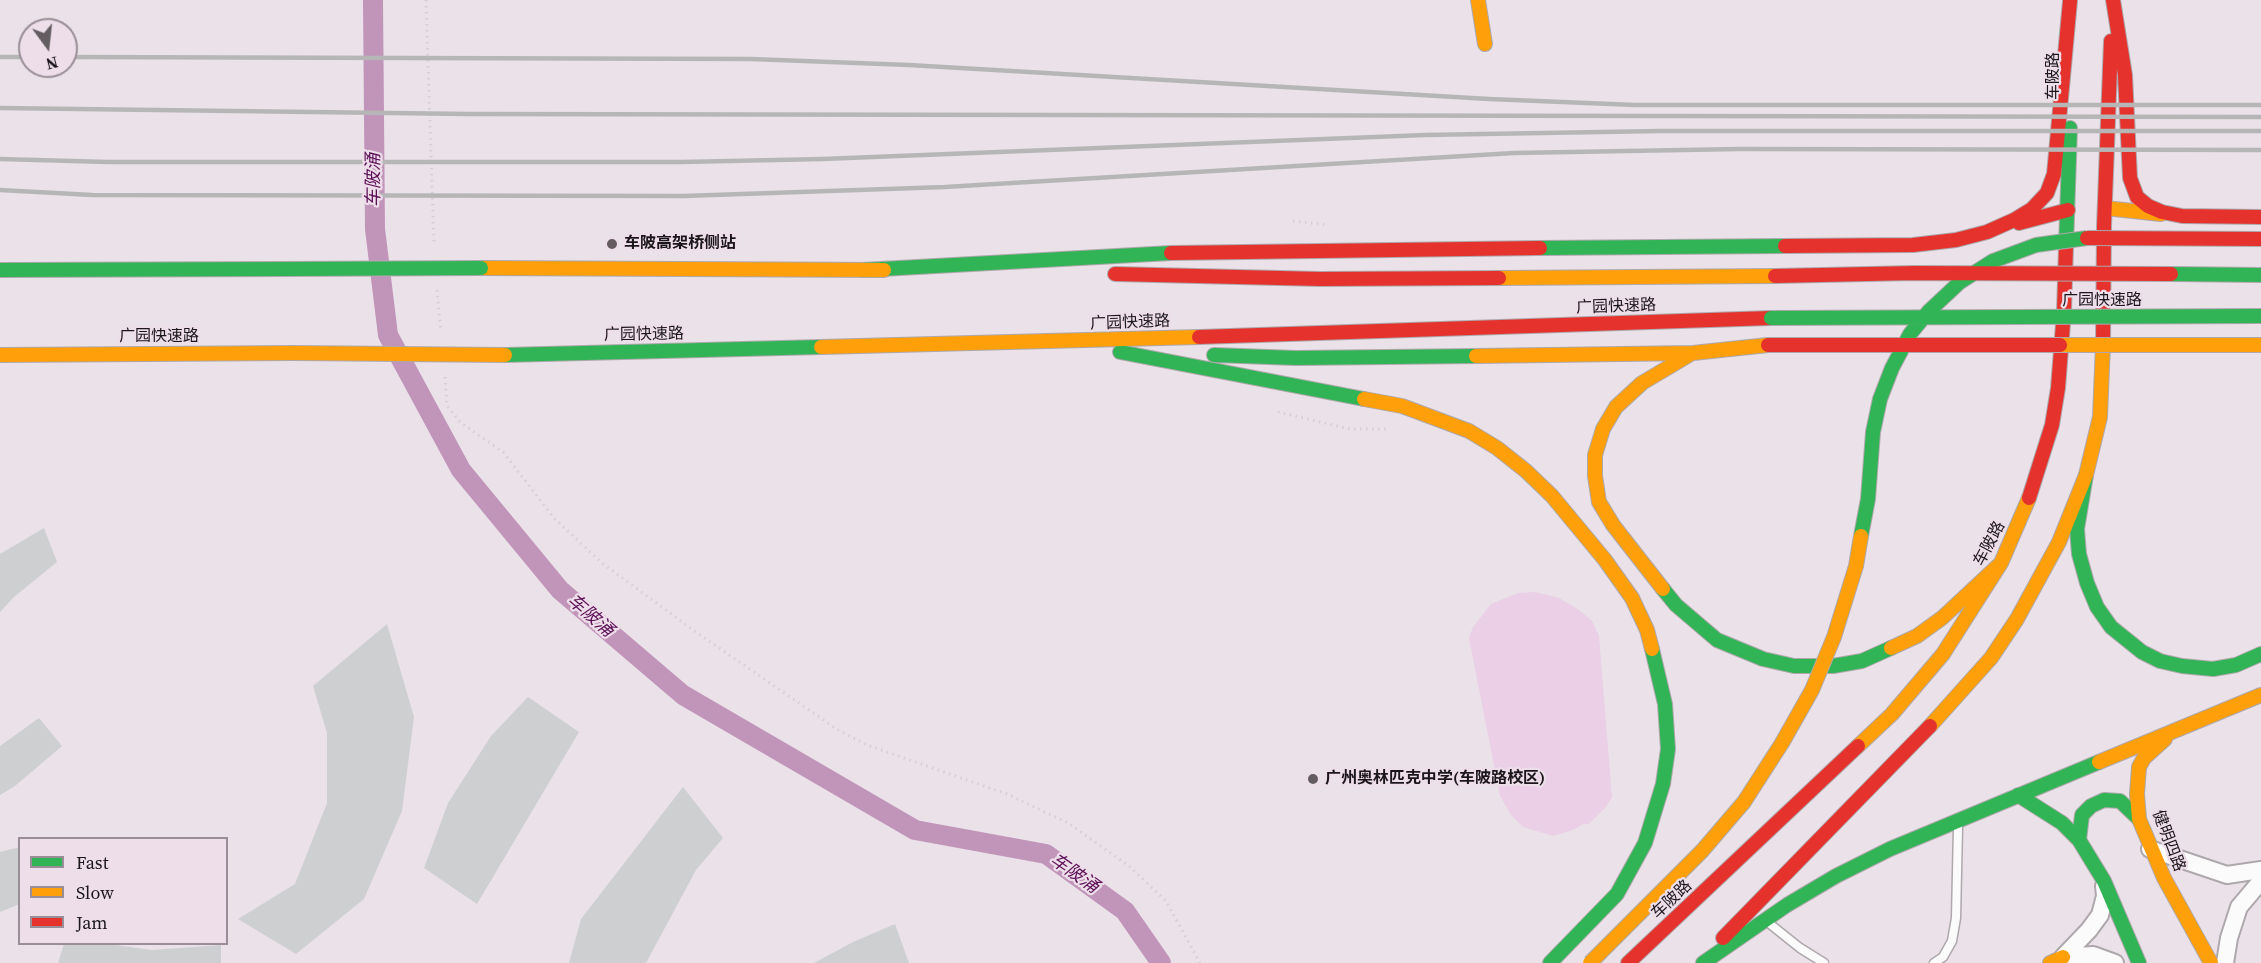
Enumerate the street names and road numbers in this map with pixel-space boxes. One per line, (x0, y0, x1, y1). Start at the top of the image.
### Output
street label: 车陂路 (2044, 52, 2064, 100)
street label: 广园快速路 (2062, 291, 2142, 311)
street label: 广园快速路 (1576, 296, 1656, 318)
street label: 广园快速路 (1090, 312, 1170, 334)
street label: 广园快速路 (604, 325, 684, 345)
street label: 广园快速路 (119, 327, 199, 347)
street label: 车陂路 (1970, 518, 2010, 570)
street label: 健明四路 (2148, 808, 2188, 874)
street label: 车陂路 (1648, 877, 1696, 923)

